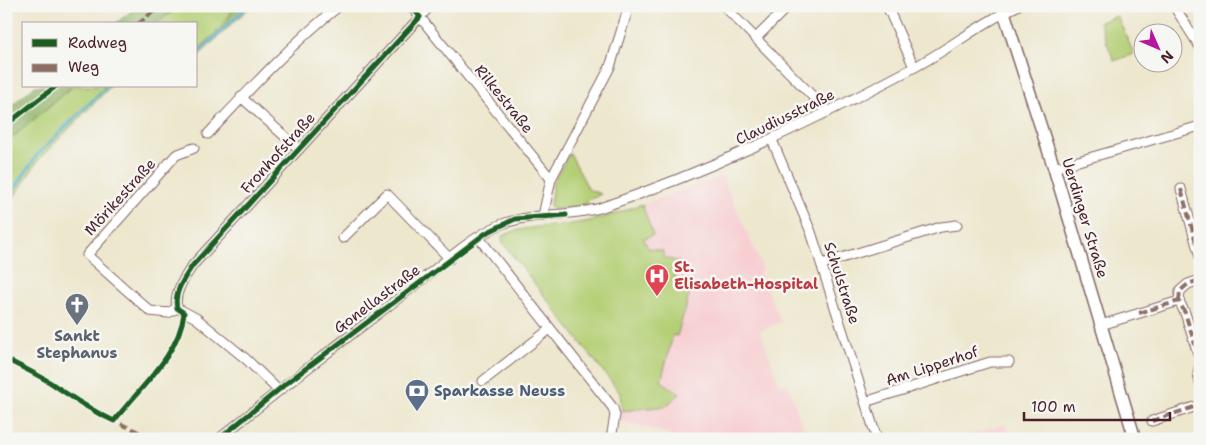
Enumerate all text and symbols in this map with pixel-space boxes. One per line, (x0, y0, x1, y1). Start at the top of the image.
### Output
legend (22, 22, 198, 88)
north arrow (1134, 22, 1184, 72)
text: Radweg (68, 33, 127, 53)
text: N (1157, 47, 1177, 67)
text: Weg (68, 57, 99, 77)
street label: Rilkestraße (470, 61, 538, 137)
street label: Claudiusstraße (732, 84, 838, 150)
street label: Fronhofstraße (236, 108, 320, 198)
street label: Mörikestraße (80, 154, 160, 240)
street label: Uerdinger Straße (1057, 155, 1113, 281)
street label: Schulstraße (819, 239, 865, 327)
place label: St. Elisabeth-Hospital (674, 257, 818, 294)
street label: Gonellastraße (330, 260, 424, 338)
hospital icon: St. Elisabeth-Hospital (644, 263, 670, 297)
church icon: Sankt Stephanus (64, 292, 90, 326)
place label: Sankt Stephanus (36, 326, 118, 363)
street label: Am Lipperhof (883, 341, 981, 390)
bank icon: Sparkasse Neuss (404, 378, 430, 412)
place label: Sparkasse Neuss (434, 381, 565, 401)
scale bar (1024, 390, 1170, 422)
text: 100 m (1031, 397, 1076, 417)

